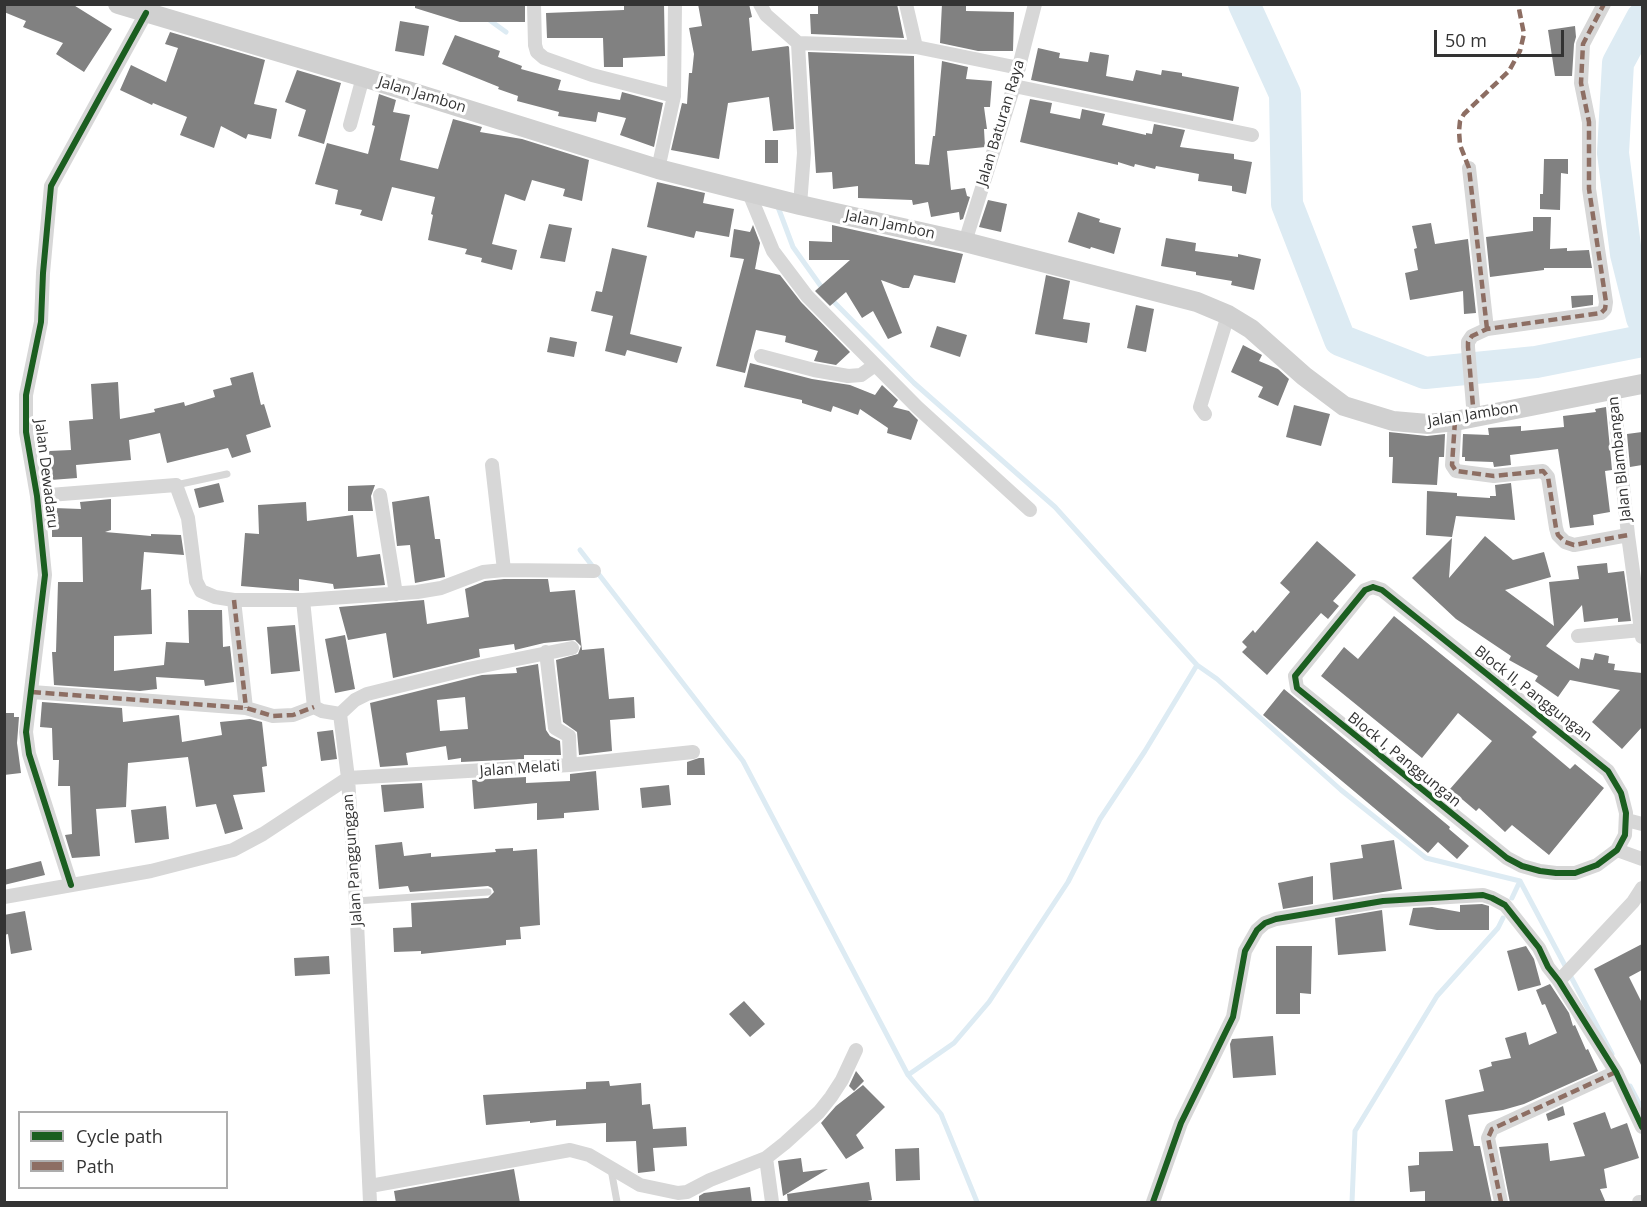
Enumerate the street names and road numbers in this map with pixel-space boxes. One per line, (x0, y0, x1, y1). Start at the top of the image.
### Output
street label: Jalan Baturan Raya (973, 58, 1029, 188)
street label: Jalan Jambon (376, 73, 468, 117)
street label: Jalan Jambon (844, 207, 936, 243)
street label: Jalan Blambangan (1604, 396, 1636, 522)
street label: Jalan Jambon (1427, 399, 1519, 431)
street label: Jalan Dewadaru (30, 418, 62, 530)
street label: Block II, Panggungan (1471, 642, 1595, 746)
street label: Block I, Panggungan (1344, 709, 1464, 811)
street label: Jalan Melati (479, 757, 561, 781)
street label: Jalan Panggunggan (339, 793, 367, 927)

